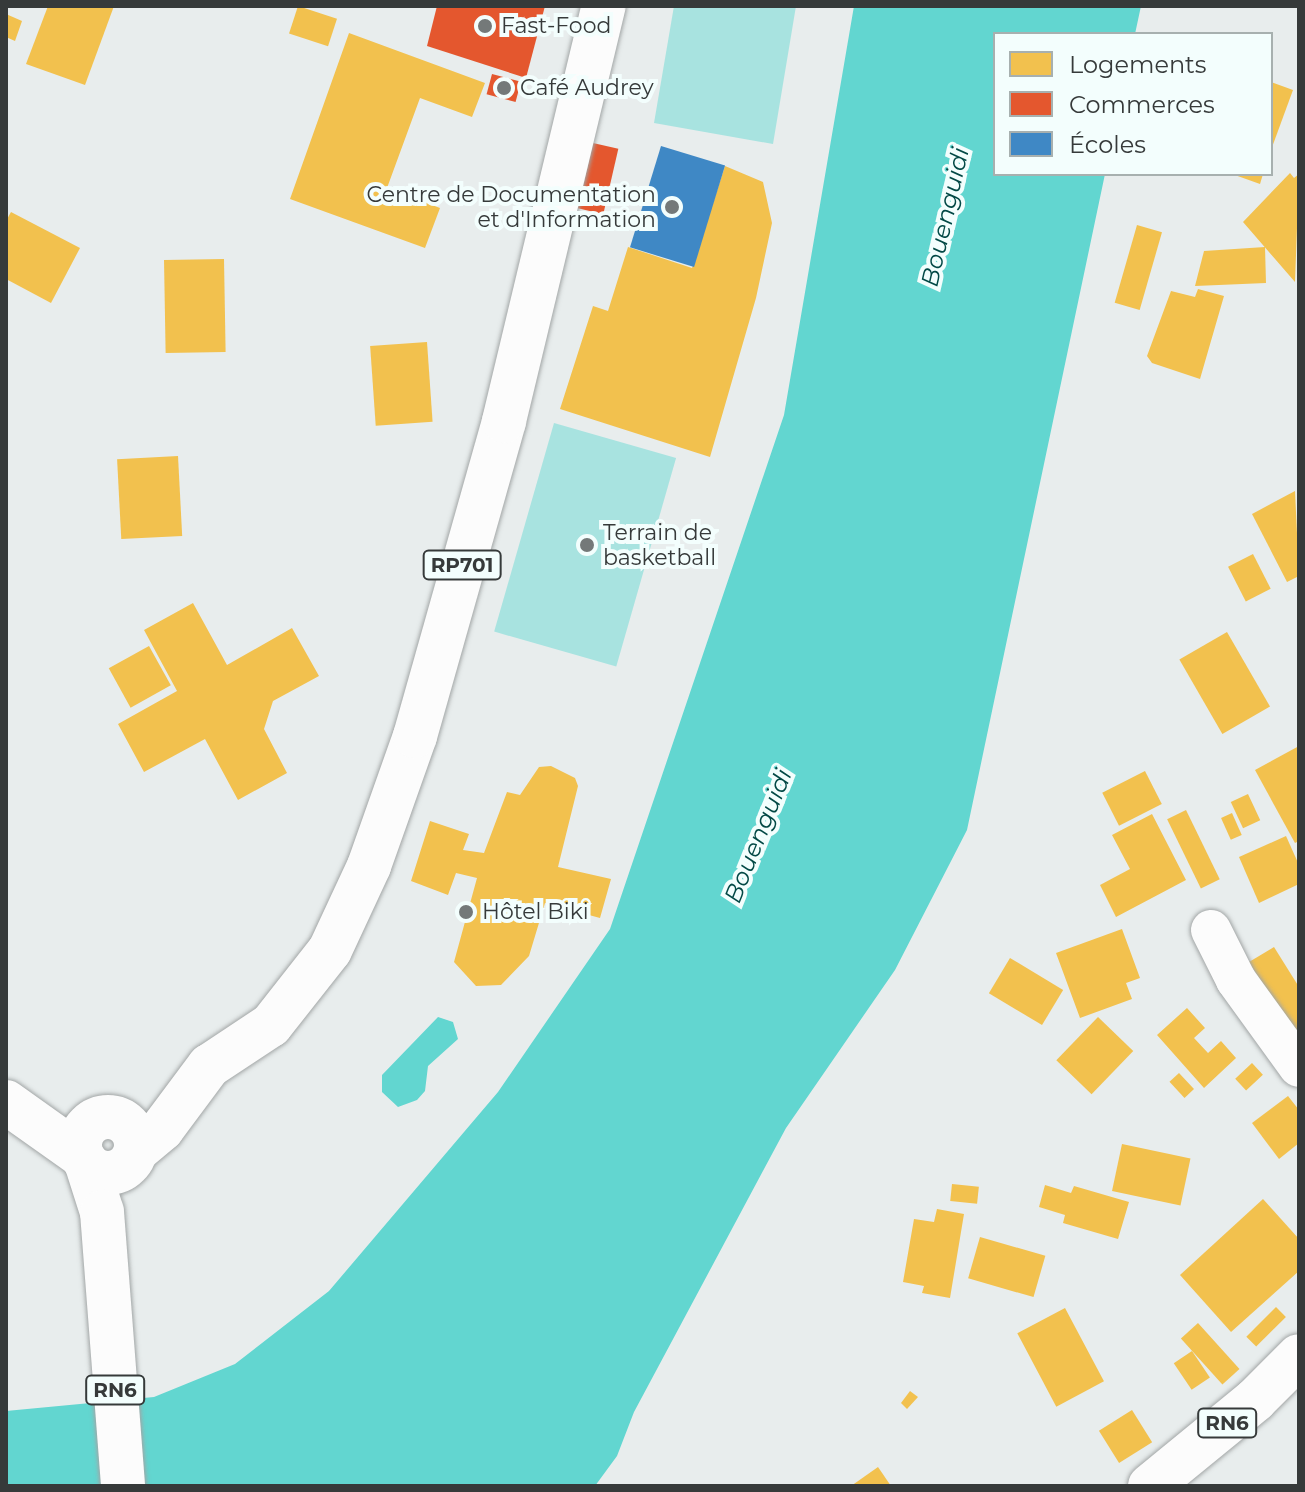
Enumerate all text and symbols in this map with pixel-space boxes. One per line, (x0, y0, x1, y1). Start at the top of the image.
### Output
place label: Fast-Food (501, 13, 611, 39)
marker: Fast-Food (476, 17, 494, 35)
legend (993, 32, 1273, 176)
text: Logements (1069, 50, 1207, 79)
place label: Café Audrey (520, 75, 654, 101)
marker: Café Audrey (495, 79, 513, 97)
text: Commerces (1069, 90, 1215, 119)
text: Écoles (1069, 130, 1146, 159)
water label: Bouenguidi (915, 145, 975, 289)
place label: Centre de Documentation et d'Information (367, 181, 656, 232)
marker: Centre de Documentation et d'Information (663, 198, 681, 216)
place label: Terrain de basketball (603, 519, 716, 570)
marker: Terrain de basketball (578, 536, 596, 554)
road number: RP701 (422, 549, 502, 581)
water label: Bouenguidi (718, 765, 798, 907)
place label: Hôtel Biki (482, 899, 589, 925)
marker: Hôtel Biki (457, 903, 475, 921)
road number: RN6 (85, 1374, 145, 1406)
road number: RN6 (1197, 1407, 1257, 1439)

